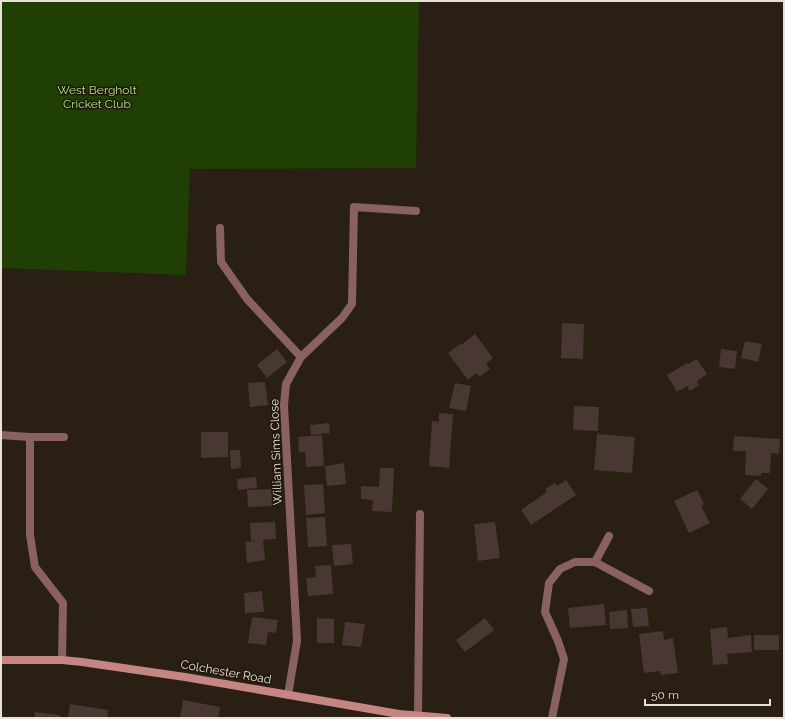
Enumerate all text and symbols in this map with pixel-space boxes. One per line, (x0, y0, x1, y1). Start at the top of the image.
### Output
park label: West Bergholt Cricket Club (57, 83, 137, 111)
street label: William Sims Close (267, 399, 285, 505)
street label: Colchester Road (180, 657, 272, 687)
scale bar (645, 681, 770, 707)
text: 50 m (651, 688, 679, 702)

